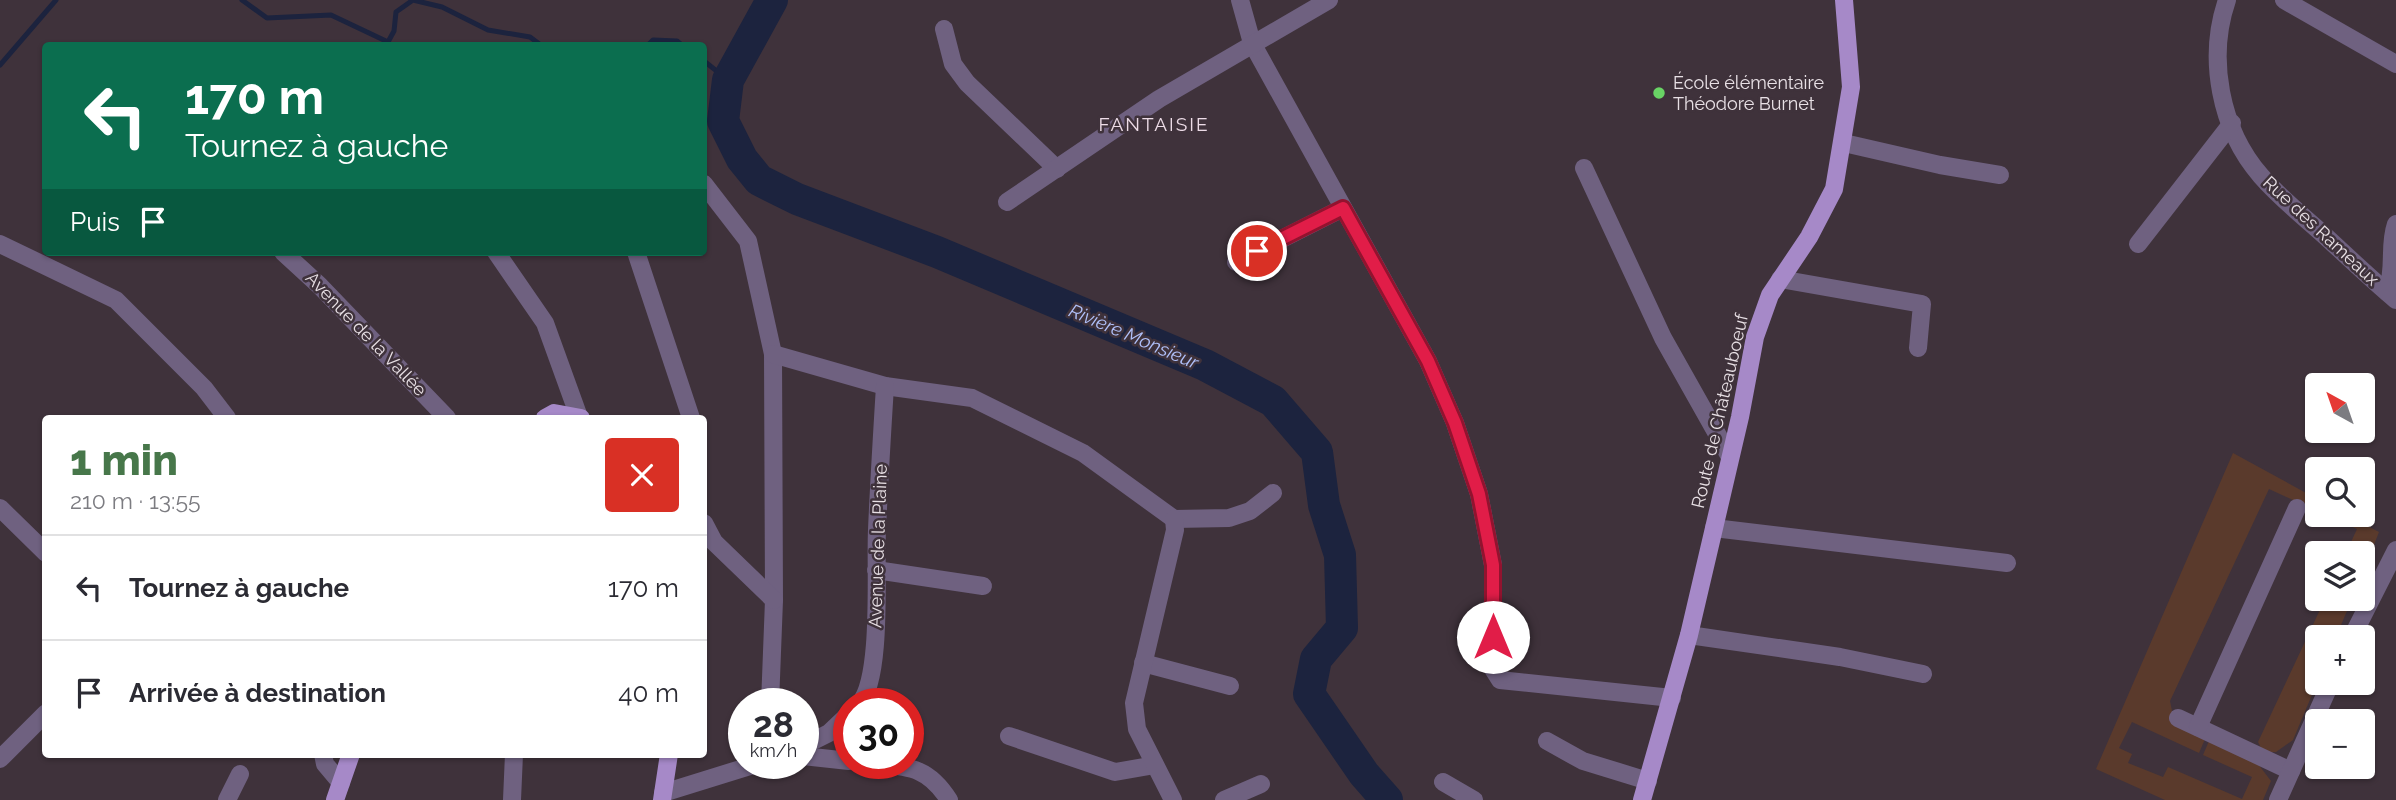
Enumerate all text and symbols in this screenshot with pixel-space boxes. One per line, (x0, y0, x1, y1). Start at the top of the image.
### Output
text: 170 m (185, 68, 324, 125)
icon: left (70, 70, 161, 161)
place label: École élémentaire Théodore Burnet (1673, 71, 1825, 114)
marker: École élémentaire Théodore Burnet (1651, 85, 1667, 101)
district label: FANTAISIE (1098, 113, 1210, 135)
text: Tournez à gauche (185, 127, 448, 164)
street label: Rue des Rameaux (2259, 172, 2384, 290)
icon: arrive (134, 203, 172, 241)
text: Puis (70, 207, 120, 237)
pin (1227, 221, 1287, 281)
icon: arrive (1238, 232, 1276, 270)
street label: Avenue de la Vallée (302, 267, 431, 401)
water label: Rivière Monsieur (1066, 299, 1203, 374)
street label: Route de Châteauboeuf (1687, 311, 1752, 510)
north arrow (2305, 373, 2375, 443)
map controls (2305, 373, 2375, 779)
text: 1 min (70, 436, 178, 485)
button: close (605, 438, 679, 512)
button: search (2305, 457, 2375, 527)
street label: Avenue de la Plaine (864, 463, 891, 628)
text: 210 m · 13:55 (70, 487, 201, 514)
button: layers (2305, 541, 2375, 611)
icon: left (70, 569, 108, 607)
text: Tournez à gauche (129, 573, 349, 603)
text: 170 m (608, 573, 679, 603)
position arrow (1456, 600, 1530, 674)
button: + (2305, 625, 2375, 695)
icon: arrive (70, 674, 108, 712)
text: Arrivée à destination (129, 678, 386, 708)
text: 40 m (618, 678, 679, 708)
speed limit sign: 30 (833, 688, 924, 779)
text: 28 (753, 704, 794, 745)
button: − (2305, 709, 2375, 779)
text: km/h (750, 740, 797, 761)

